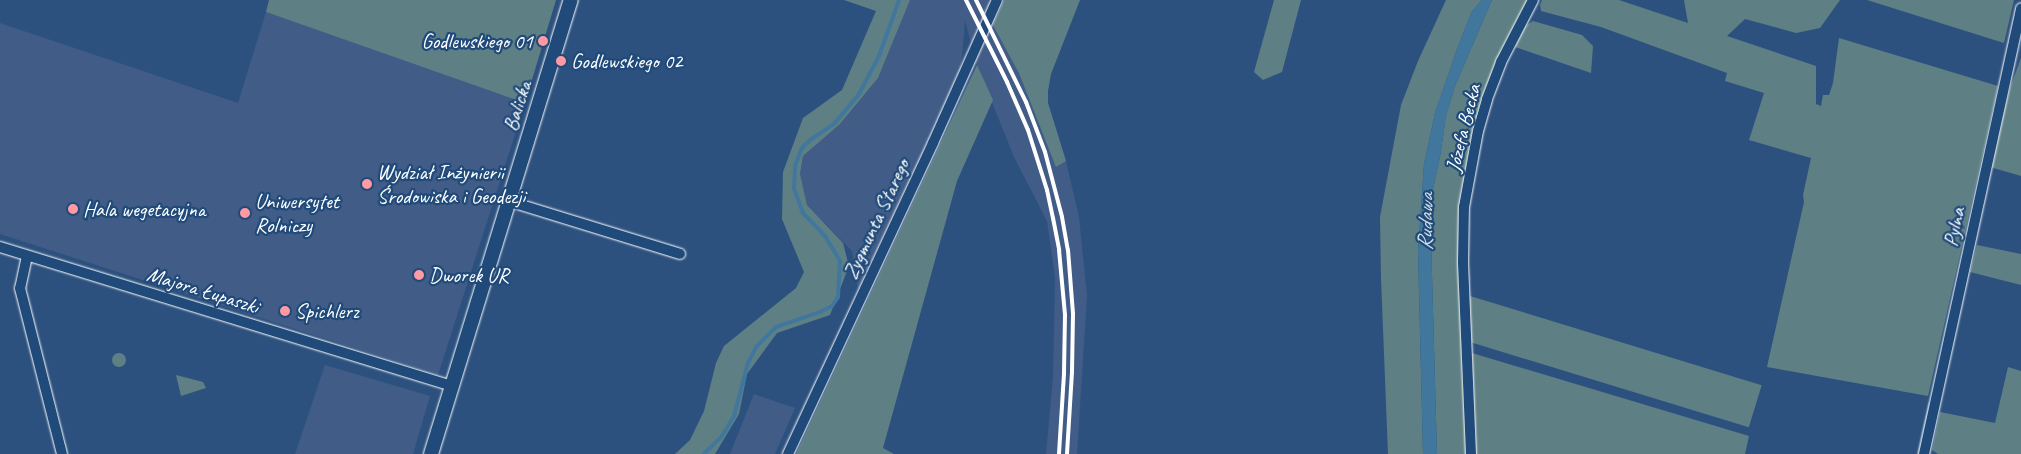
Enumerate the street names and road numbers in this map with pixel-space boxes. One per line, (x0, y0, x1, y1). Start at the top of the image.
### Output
street label: Balicka (497, 78, 537, 134)
street label: Józefa Becka (1440, 82, 1486, 174)
street label: Zygmunta Starego (837, 155, 915, 283)
street label: Pylna (1938, 205, 1970, 249)
street label: Majora Łupaszki (144, 261, 262, 319)

